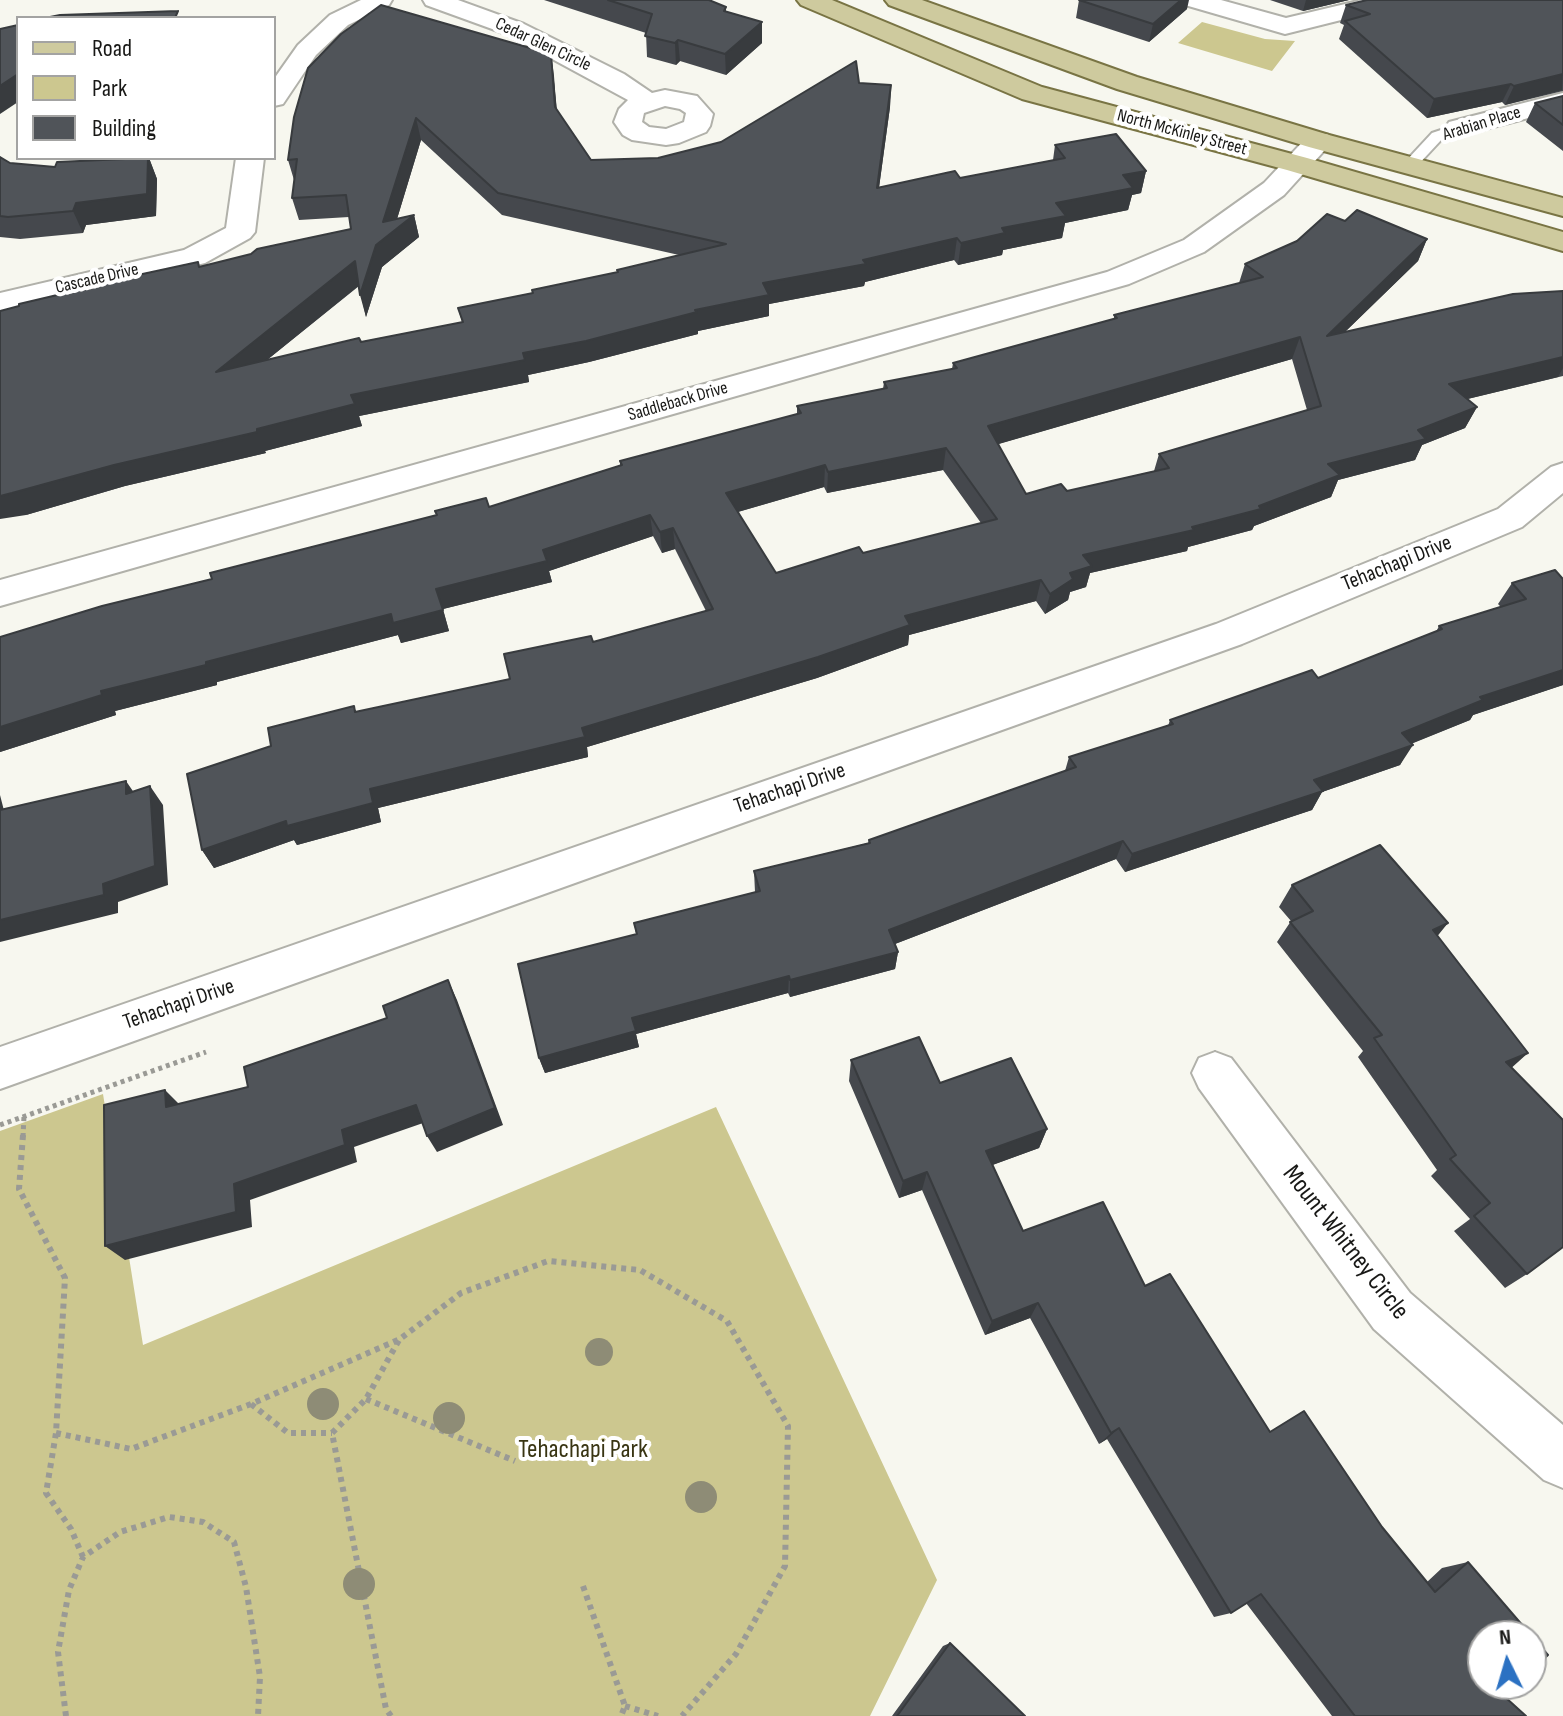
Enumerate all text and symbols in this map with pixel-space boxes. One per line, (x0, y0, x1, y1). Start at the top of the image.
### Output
street label: Cedar Glen Circle (492, 13, 594, 77)
legend (16, 16, 276, 160)
text: Road (92, 34, 132, 63)
text: Park (92, 74, 127, 103)
street label: Arabian Place (1440, 102, 1524, 146)
street label: North McKinley Street (1115, 105, 1249, 161)
text: Building (92, 114, 156, 143)
street label: Cascade Drive (53, 259, 141, 299)
street label: Saddleback Drive (626, 377, 730, 427)
street label: Tehachapi Drive (1338, 530, 1456, 598)
street label: Tehachapi Drive (731, 758, 849, 820)
street label: Tehachapi Drive (120, 974, 238, 1036)
street label: Mount Whitney Circle (1275, 1160, 1415, 1326)
park label: Tehachapi Park (518, 1434, 648, 1466)
north arrow (1467, 1620, 1547, 1700)
text: N (1498, 1624, 1512, 1652)

